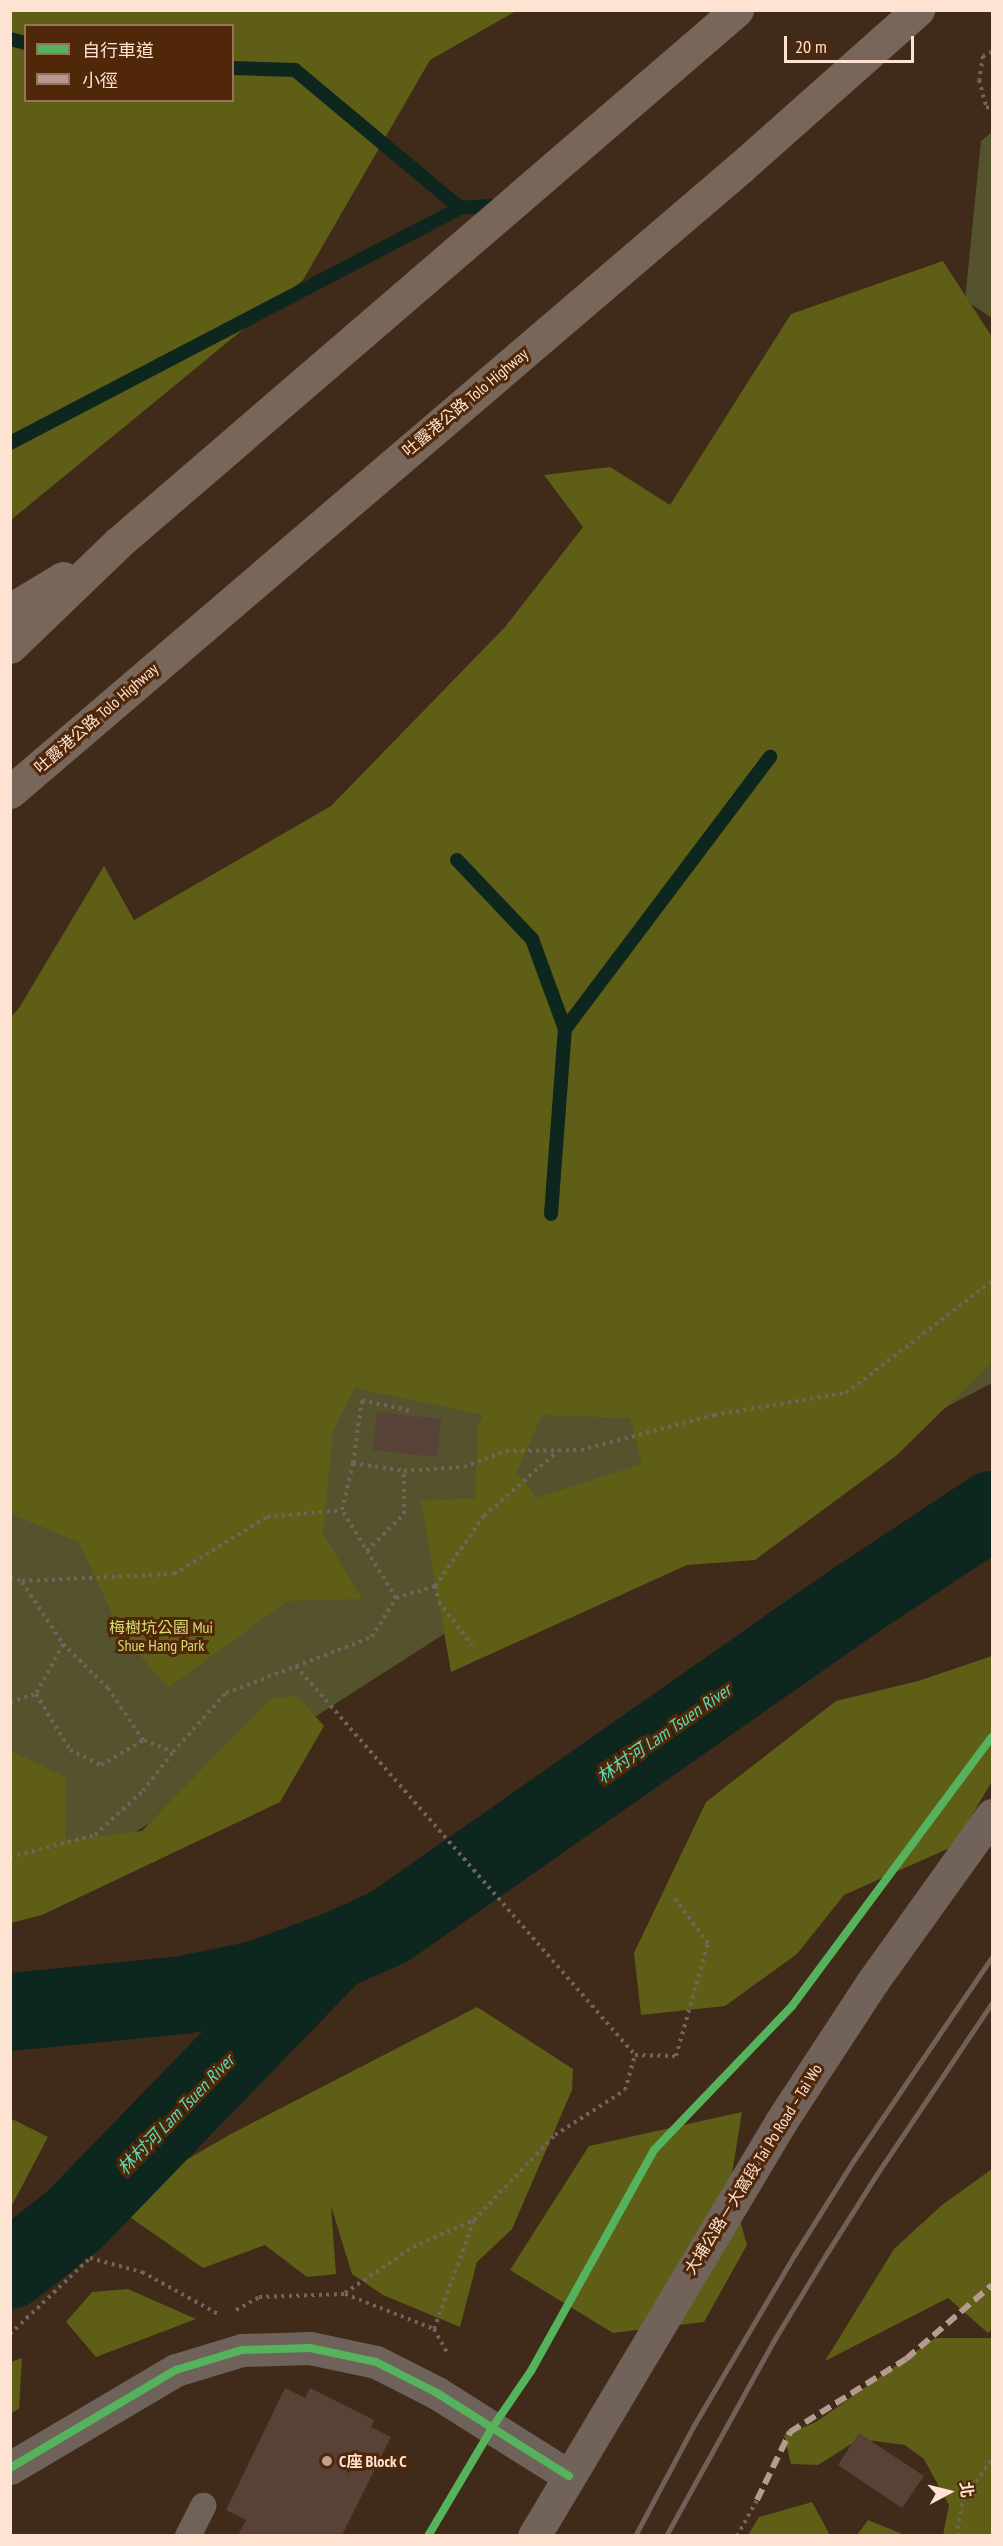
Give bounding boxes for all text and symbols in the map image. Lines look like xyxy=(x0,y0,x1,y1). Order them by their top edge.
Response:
legend xyxy=(24,24,234,102)
scale bar xyxy=(787,24,918,62)
text: 20 m xyxy=(795,35,827,58)
text: 自行車道 xyxy=(82,39,154,62)
text: 小徑 xyxy=(82,69,118,92)
street label: 吐露港公路 Tolo Highway xyxy=(398,344,532,460)
street label: 吐露港公路 Tolo Highway xyxy=(30,659,162,777)
park label: 梅樹坑公園 Mui Shue Hang Park xyxy=(109,1617,213,1655)
water label: 林村河 Lam Tsuen River xyxy=(593,1679,735,1789)
water label: 林村河 Lam Tsuen River xyxy=(113,2050,239,2180)
street label: 大埔公路－大窩段 Tai Po Road – Tai Wo xyxy=(680,2060,826,2278)
place label: C座 Block C xyxy=(339,2451,407,2471)
marker: C座 Block C xyxy=(320,2454,334,2468)
north arrow xyxy=(919,2462,979,2522)
text: 北 xyxy=(956,2481,978,2499)

